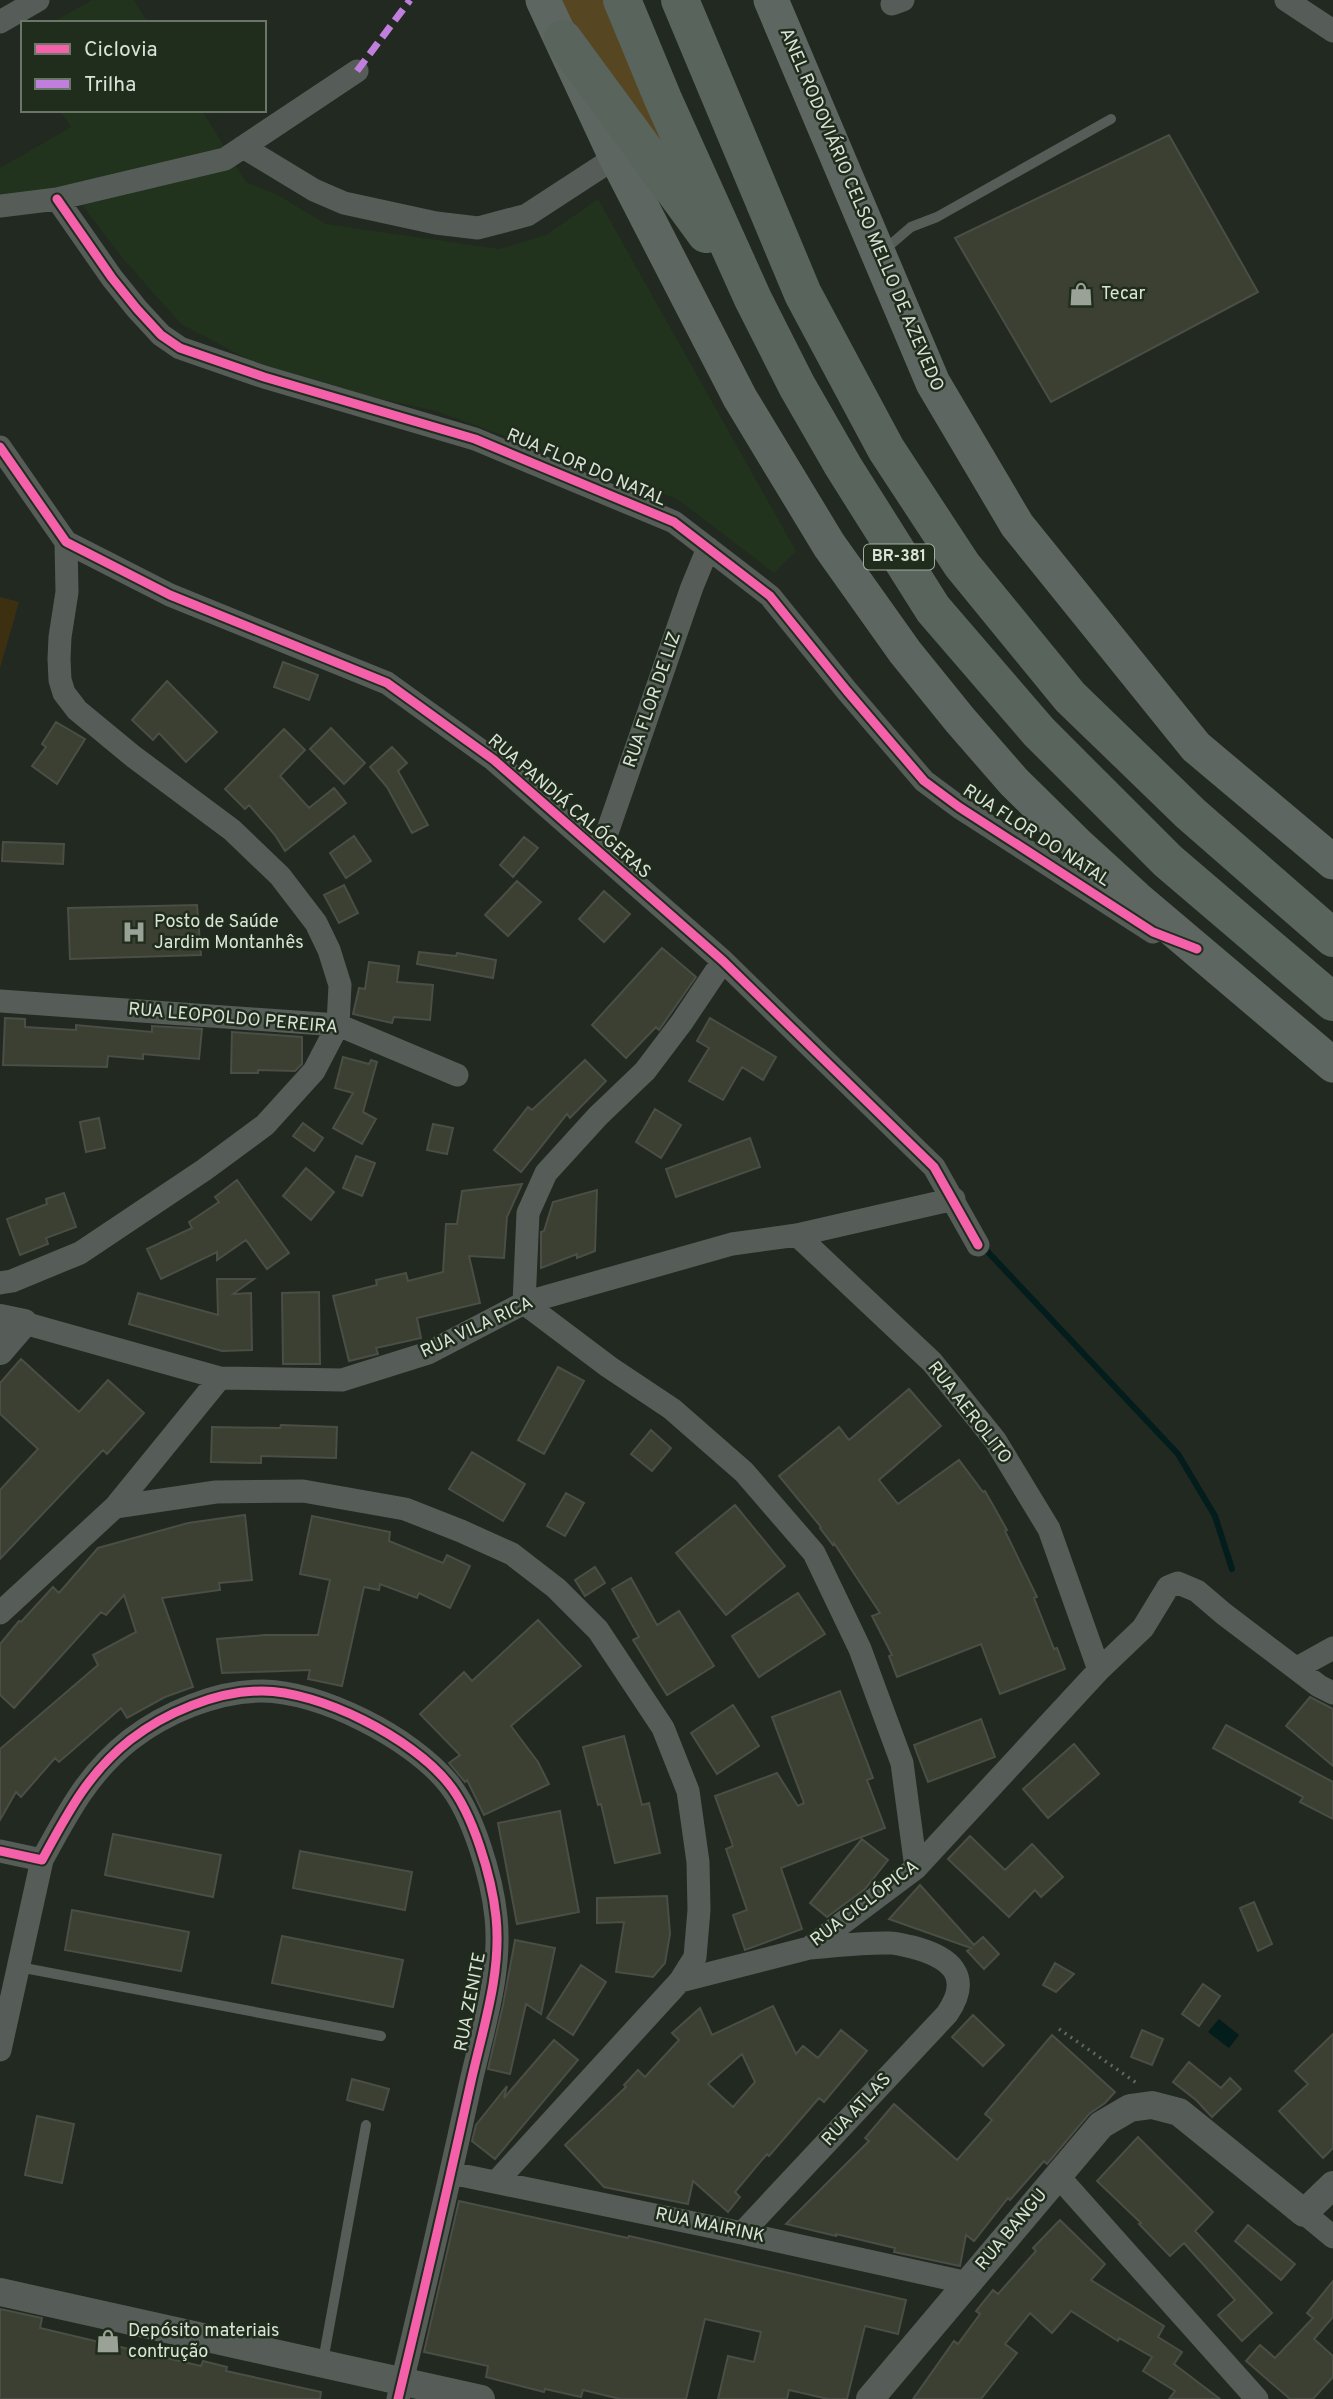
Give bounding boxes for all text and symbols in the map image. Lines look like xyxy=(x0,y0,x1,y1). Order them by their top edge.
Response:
legend xyxy=(21,21,266,112)
street label: ANEL RODOVIÁRIO CELSO MELLO DE AZEVEDO xyxy=(774,24,950,395)
text: Ciclovia xyxy=(84,37,158,64)
text: Trilha xyxy=(84,72,136,99)
shop icon: Tecar xyxy=(1067,280,1095,308)
place label: Tecar xyxy=(1101,283,1145,306)
street label: RUA FLOR DO NATAL xyxy=(503,424,669,512)
road number: BR-381 xyxy=(864,544,934,570)
street label: RUA FLOR DE LIZ xyxy=(619,629,687,771)
street label: RUA PANDIÁ CALÓGERAS xyxy=(483,728,657,884)
street label: RUA FLOR DO NATAL xyxy=(958,780,1114,892)
place label: Posto de Saúde Jardim Montanhês xyxy=(154,911,304,955)
hospital icon: Posto de Saúde Jardim Montanhês xyxy=(120,918,148,946)
street label: RUA LEOPOLDO PEREIRA xyxy=(127,998,339,1040)
street label: RUA VILA RICA xyxy=(417,1292,537,1364)
street label: RUA AEROLITO xyxy=(922,1357,1016,1469)
street label: RUA CICLÓPICA xyxy=(805,1854,924,1952)
street label: RUA ZENITE xyxy=(450,1950,492,2054)
street label: RUA ATLAS xyxy=(817,2068,897,2152)
street label: RUA BANGU xyxy=(971,2184,1053,2276)
street label: RUA MAIRINK xyxy=(653,2203,767,2249)
place label: Depósito materiais contrução xyxy=(128,2320,279,2364)
shop icon: Depósito materiais contrução xyxy=(94,2327,122,2355)

